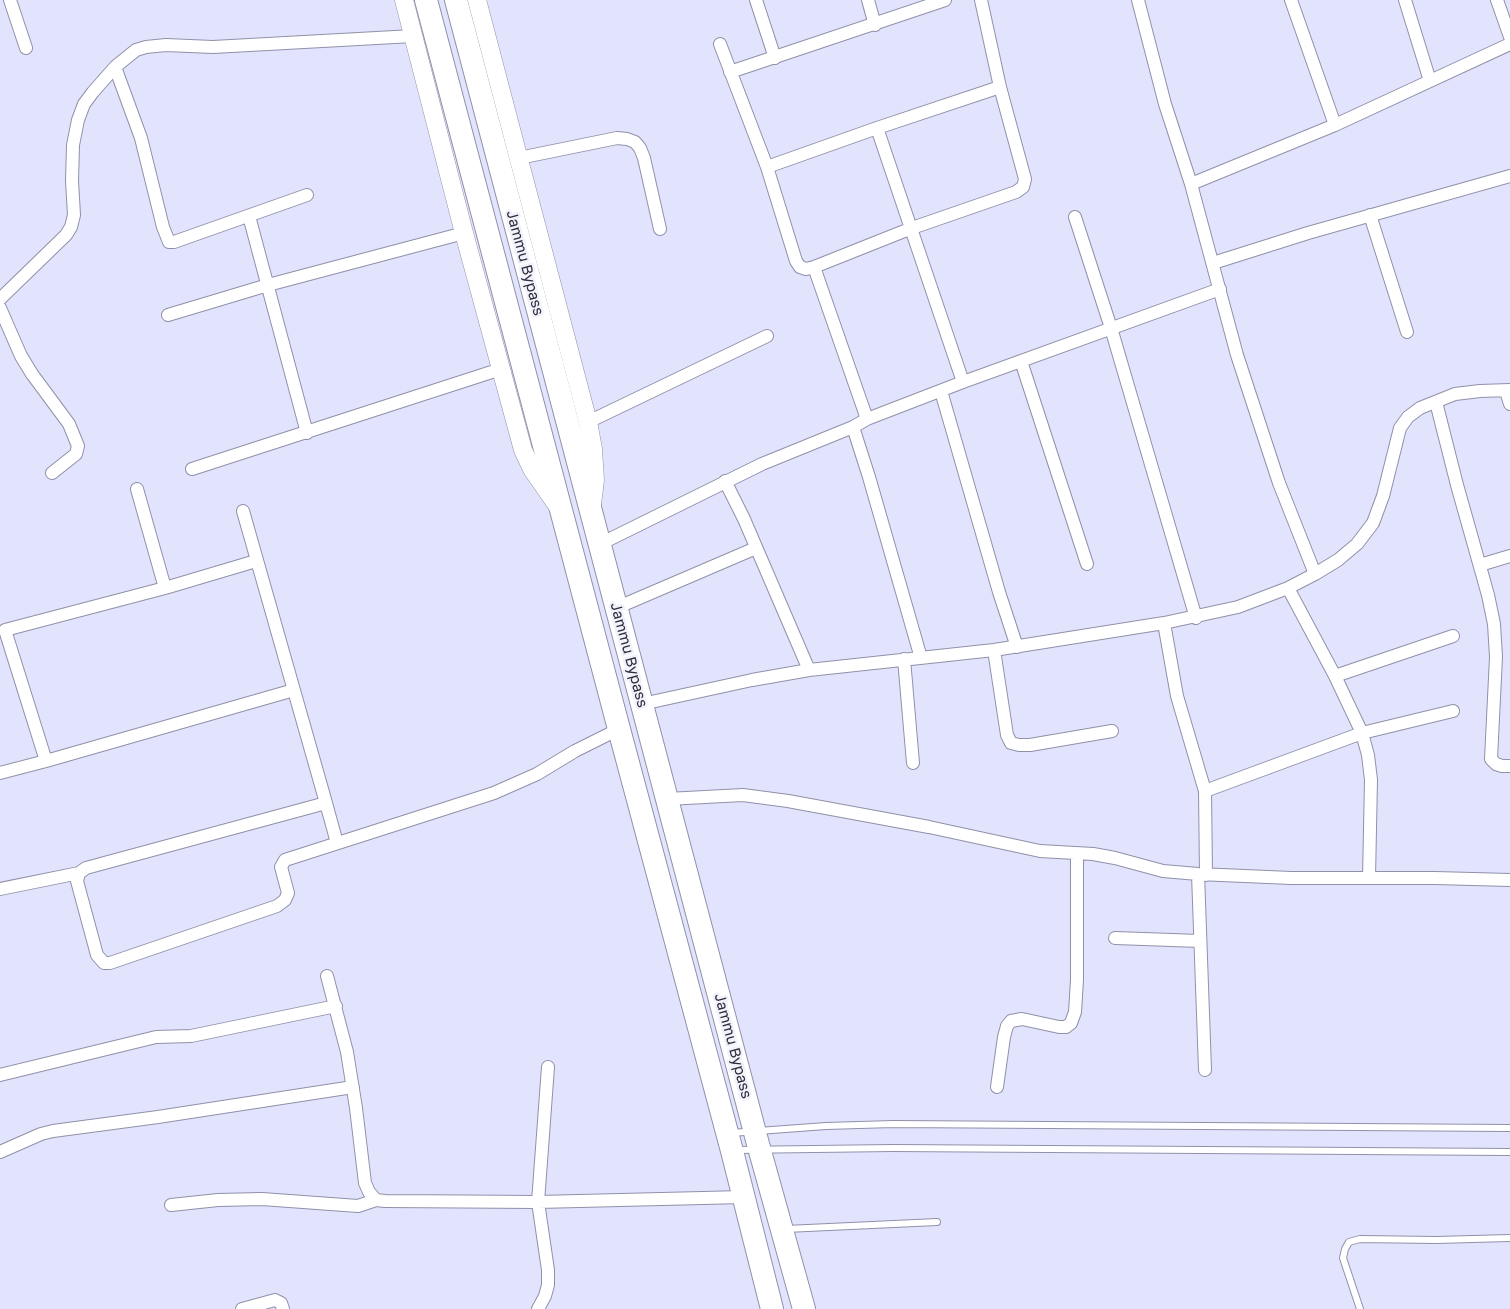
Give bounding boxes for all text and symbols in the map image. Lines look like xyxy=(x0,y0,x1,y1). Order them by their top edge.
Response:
street label: Jammu Bypass xyxy=(502,208,548,318)
street label: Jammu Bypass xyxy=(606,600,652,710)
street label: Jammu Bypass xyxy=(710,991,756,1101)

